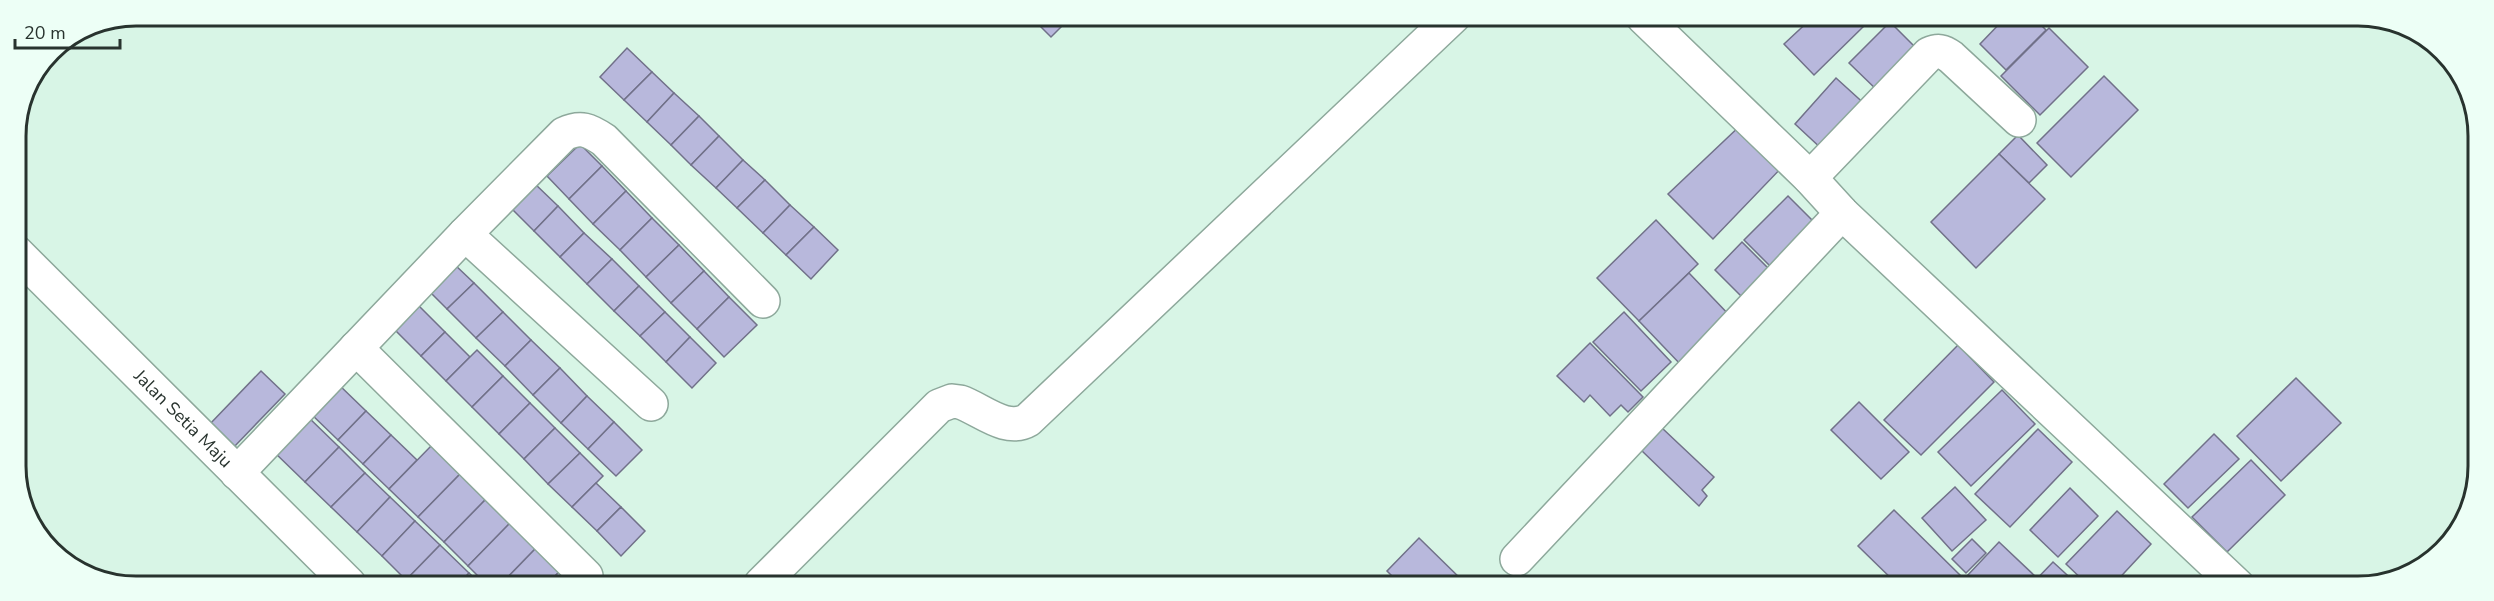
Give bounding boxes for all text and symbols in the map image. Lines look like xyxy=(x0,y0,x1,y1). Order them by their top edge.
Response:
scale bar xyxy=(15,12,120,50)
text: 20 m xyxy=(24,21,66,45)
street label: Jalan Setia Maju xyxy=(128,364,238,473)

